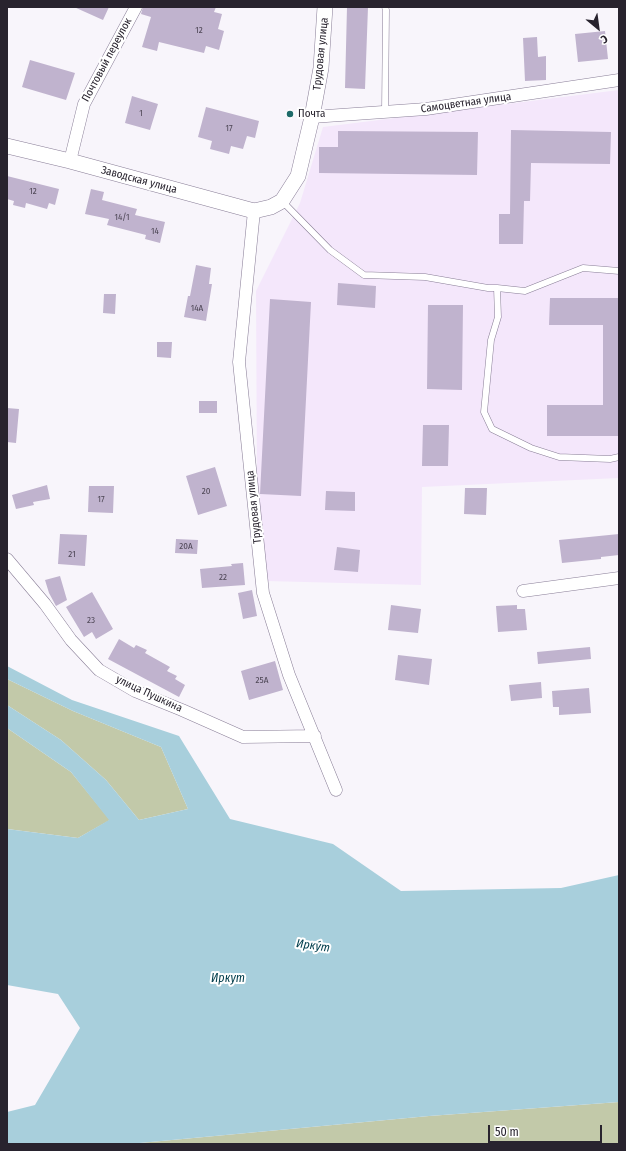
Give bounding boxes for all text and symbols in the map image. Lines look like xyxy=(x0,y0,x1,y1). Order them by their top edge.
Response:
north arrow xyxy=(578,8,618,48)
street label: Почтовый переулок xyxy=(79,16,135,104)
street label: Трудовая улица xyxy=(311,17,331,91)
house number: 12 xyxy=(195,25,203,35)
text: С xyxy=(598,32,610,46)
street label: Самоцветная улица xyxy=(420,90,512,116)
place label: Почта xyxy=(298,107,325,121)
house number: 1 xyxy=(139,108,143,118)
marker: Почта xyxy=(285,109,295,119)
house number: 17 xyxy=(225,123,233,133)
street label: Заводская улица xyxy=(100,164,178,196)
house number: 12 xyxy=(29,186,37,196)
house number: 14/1 xyxy=(115,212,129,222)
house number: 14 xyxy=(151,226,159,236)
house number: 14А xyxy=(191,303,203,313)
street label: Трудовая улица xyxy=(244,470,264,544)
house number: 20 xyxy=(202,486,210,496)
house number: 17 xyxy=(97,494,105,504)
house number: 20А xyxy=(179,541,193,551)
house number: 21 xyxy=(68,549,76,559)
house number: 22 xyxy=(219,572,227,582)
house number: 23 xyxy=(87,615,95,625)
street label: улица Пушкина xyxy=(114,673,184,715)
house number: 25А xyxy=(256,675,268,685)
water label: Ирку́т xyxy=(295,937,331,955)
water label: Иркут xyxy=(211,972,245,986)
scale bar xyxy=(490,1117,604,1143)
text: 50 m xyxy=(495,1125,519,1139)

